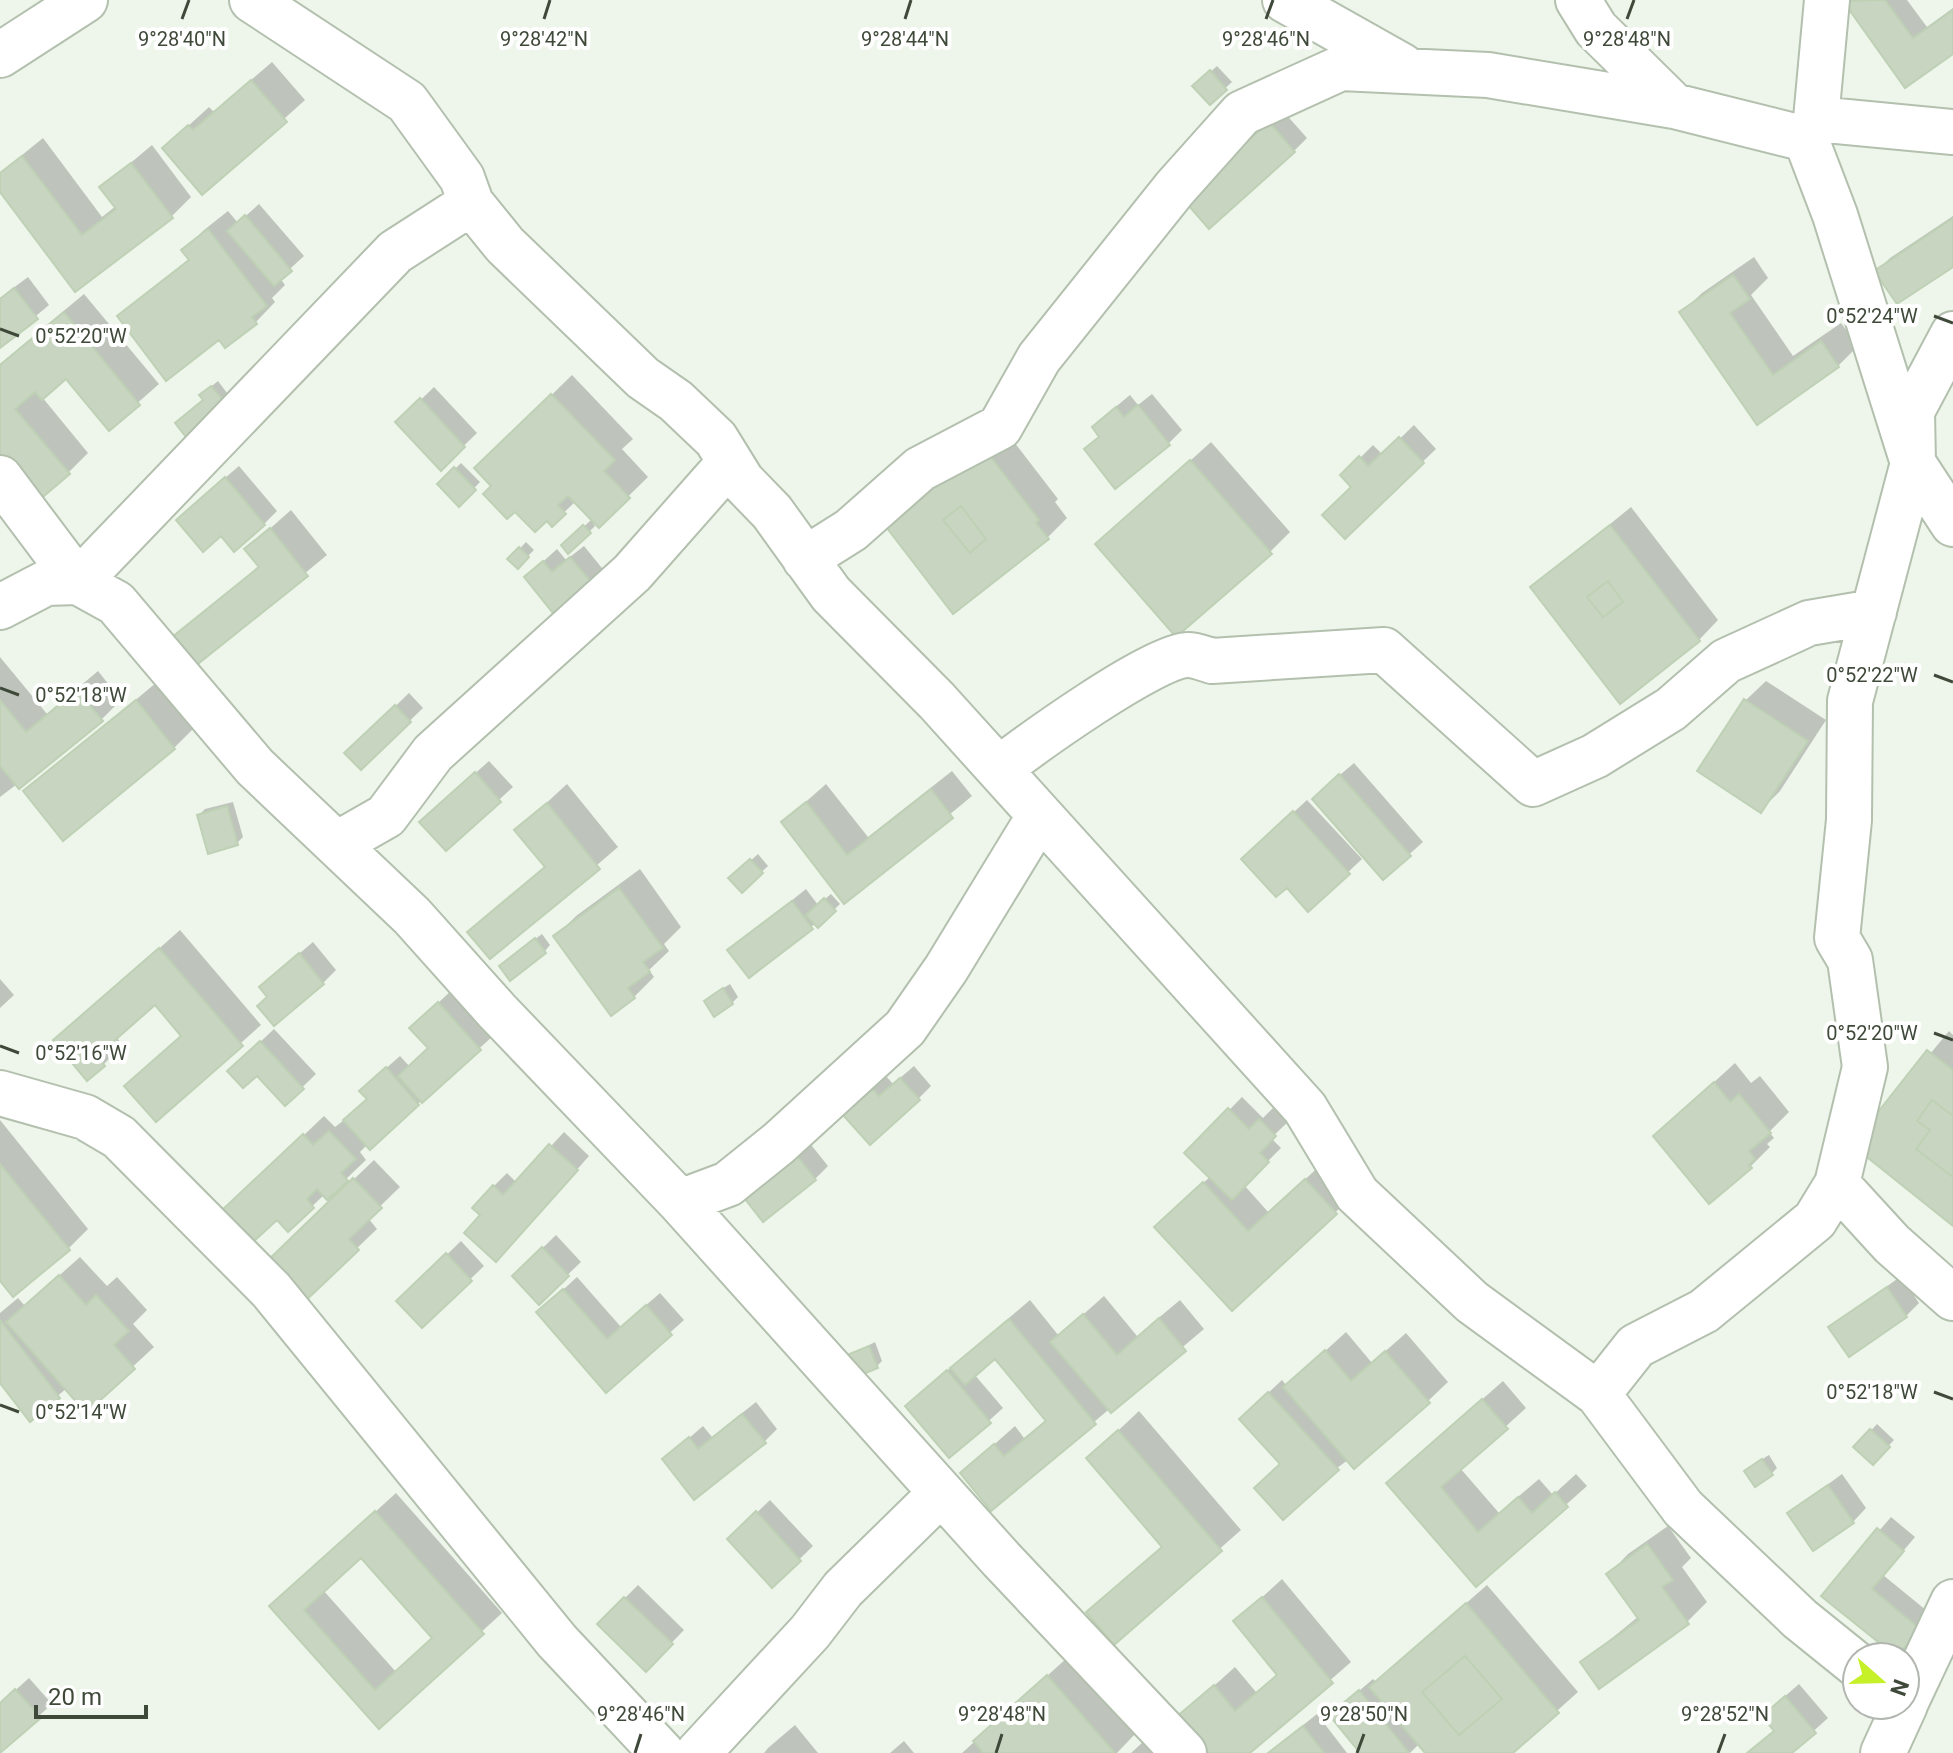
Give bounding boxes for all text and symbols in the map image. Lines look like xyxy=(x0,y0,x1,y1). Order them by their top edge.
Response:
text: 9°28'40"N xyxy=(138,27,226,51)
text: 9°28'42"N xyxy=(500,27,588,51)
text: 9°28'44"N xyxy=(861,27,949,51)
text: 9°28'46"N xyxy=(1222,27,1310,51)
text: 9°28'48"N xyxy=(1583,27,1671,51)
text: 0°52'24"W xyxy=(1826,304,1918,328)
text: 0°52'20"W xyxy=(35,324,127,348)
text: 0°52'22"W xyxy=(1826,663,1918,687)
text: 0°52'18"W xyxy=(35,683,127,707)
text: 0°52'20"W xyxy=(1826,1021,1918,1045)
text: 0°52'16"W xyxy=(35,1041,127,1065)
text: 0°52'18"W xyxy=(1826,1380,1918,1404)
text: 0°52'14"W xyxy=(35,1400,127,1424)
north arrow xyxy=(1841,1641,1921,1721)
scale bar xyxy=(36,1669,146,1719)
text: N xyxy=(1885,1676,1914,1699)
text: 20 m xyxy=(48,1683,102,1711)
text: 9°28'46"N xyxy=(597,1702,685,1726)
text: 9°28'48"N xyxy=(958,1702,1046,1726)
text: 9°28'50"N xyxy=(1320,1702,1408,1726)
text: 9°28'52"N xyxy=(1681,1702,1769,1726)

